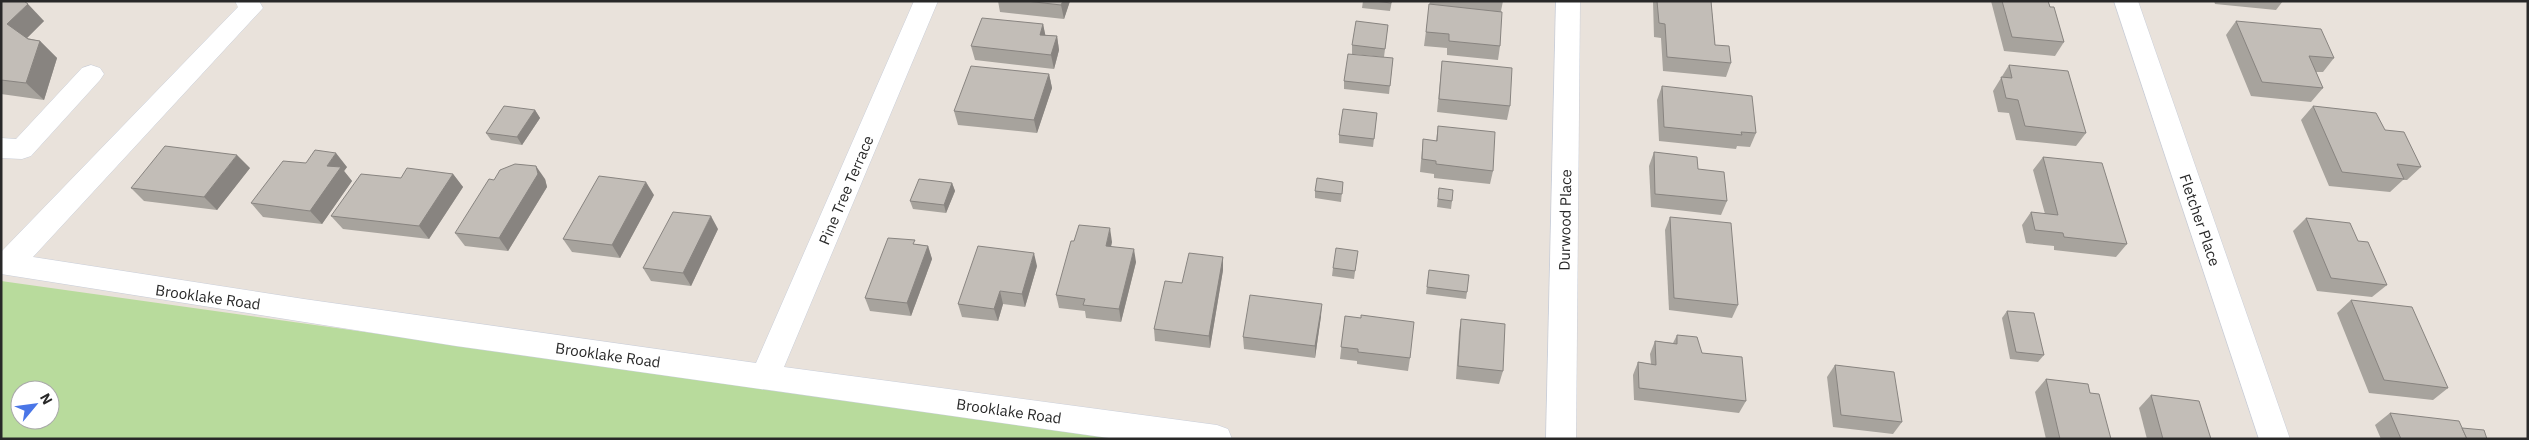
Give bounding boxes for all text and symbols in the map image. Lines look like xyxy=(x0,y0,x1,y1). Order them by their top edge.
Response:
street label: Pine Tree Terrace xyxy=(814,132,878,248)
street label: Durwood Place xyxy=(1555,169,1575,271)
street label: Fletcher Place xyxy=(2175,171,2225,269)
street label: Brooklake Road xyxy=(154,280,262,314)
street label: Brooklake Road xyxy=(554,338,662,372)
north arrow xyxy=(10,380,60,430)
text: N xyxy=(36,390,57,407)
street label: Brooklake Road xyxy=(955,394,1063,428)

